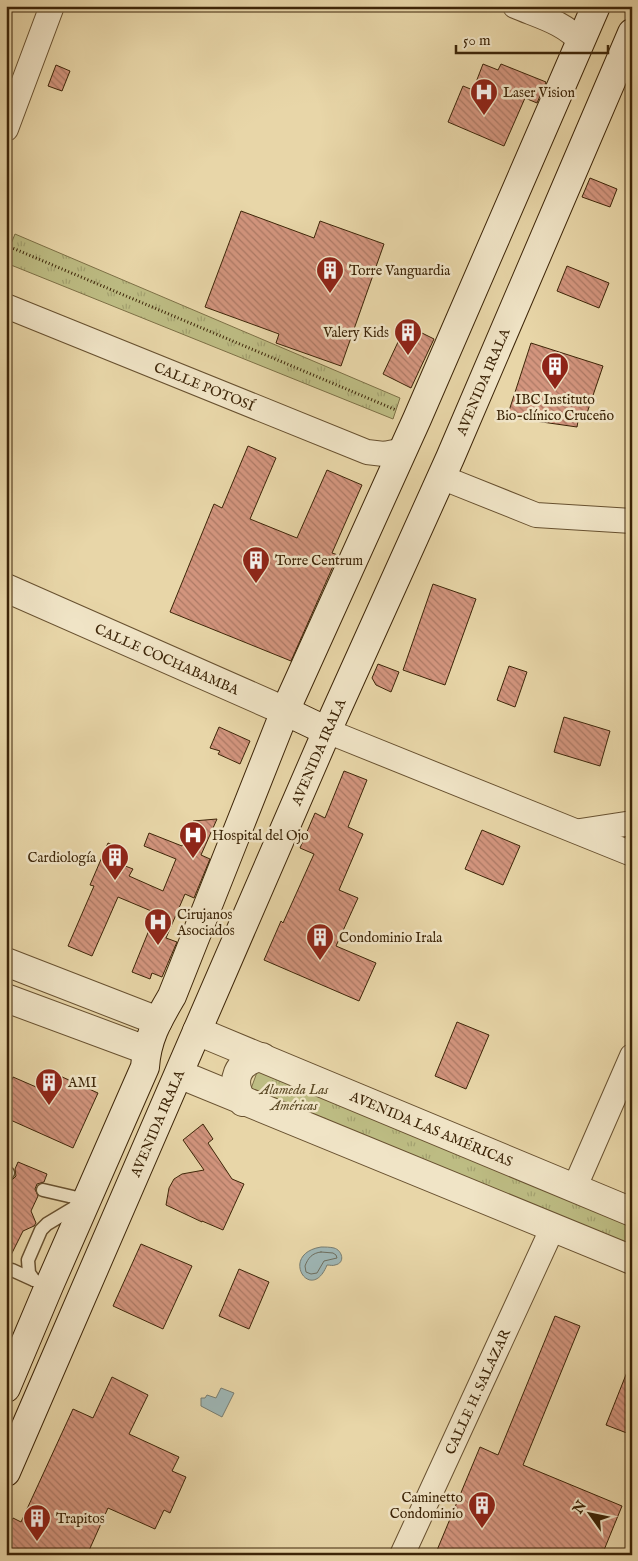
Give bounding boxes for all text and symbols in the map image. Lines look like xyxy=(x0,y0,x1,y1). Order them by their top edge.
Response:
scale bar xyxy=(456,22,608,54)
text: 50 m xyxy=(463,31,491,50)
hospital icon: Laser Vision xyxy=(469,77,499,116)
place label: Laser Vision xyxy=(503,84,576,102)
building icon: Torre Vanguardia xyxy=(315,255,345,294)
place label: Torre Vanguardia xyxy=(349,262,451,280)
building icon: Valery Kids xyxy=(393,317,423,356)
place label: Valery Kids xyxy=(322,324,389,342)
street label: AVENIDA IRALA xyxy=(452,325,515,439)
building icon: IBC Instituto Bio-clínico Cruceño xyxy=(540,351,570,390)
street label: CALLE POTOSÍ xyxy=(151,359,258,416)
place label: IBC Instituto Bio-clínico Cruceño xyxy=(496,391,615,425)
building icon: Torre Centrum xyxy=(241,545,271,584)
place label: Torre Centrum xyxy=(275,552,363,570)
street label: CALLE COCHABAMBA xyxy=(92,620,242,700)
street label: AVENIDA IRALA xyxy=(287,695,351,809)
hospital icon: Hospital del Ojo xyxy=(178,820,208,859)
place label: Hospital del Ojo xyxy=(212,827,309,845)
building icon: Cardiología xyxy=(100,842,130,881)
place label: Cardiología xyxy=(27,849,97,867)
place label: Cirujanos Asociados xyxy=(176,906,235,940)
hospital icon: Cirujanos Asociados xyxy=(143,907,173,946)
building icon: Condominio Irala xyxy=(305,922,335,961)
place label: Condominio Irala xyxy=(339,929,443,947)
building icon: AMI xyxy=(34,1067,64,1106)
street label: AVENIDA IRALA xyxy=(126,1067,189,1181)
place label: AMI xyxy=(67,1074,97,1092)
park label: Alameda Las Américas xyxy=(258,1081,329,1115)
street label: AVENIDA LAS AMÉRICAS xyxy=(346,1087,515,1171)
street label: CALLE H. SALAZAR xyxy=(442,1326,515,1458)
north arrow xyxy=(566,1488,616,1538)
place label: Caminetto Condominio xyxy=(390,1489,463,1523)
building icon: Caminetto Condominio xyxy=(467,1490,497,1529)
text: N xyxy=(569,1497,591,1518)
building icon: Trapitos xyxy=(22,1503,52,1542)
place label: Trapitos xyxy=(56,1510,105,1528)

